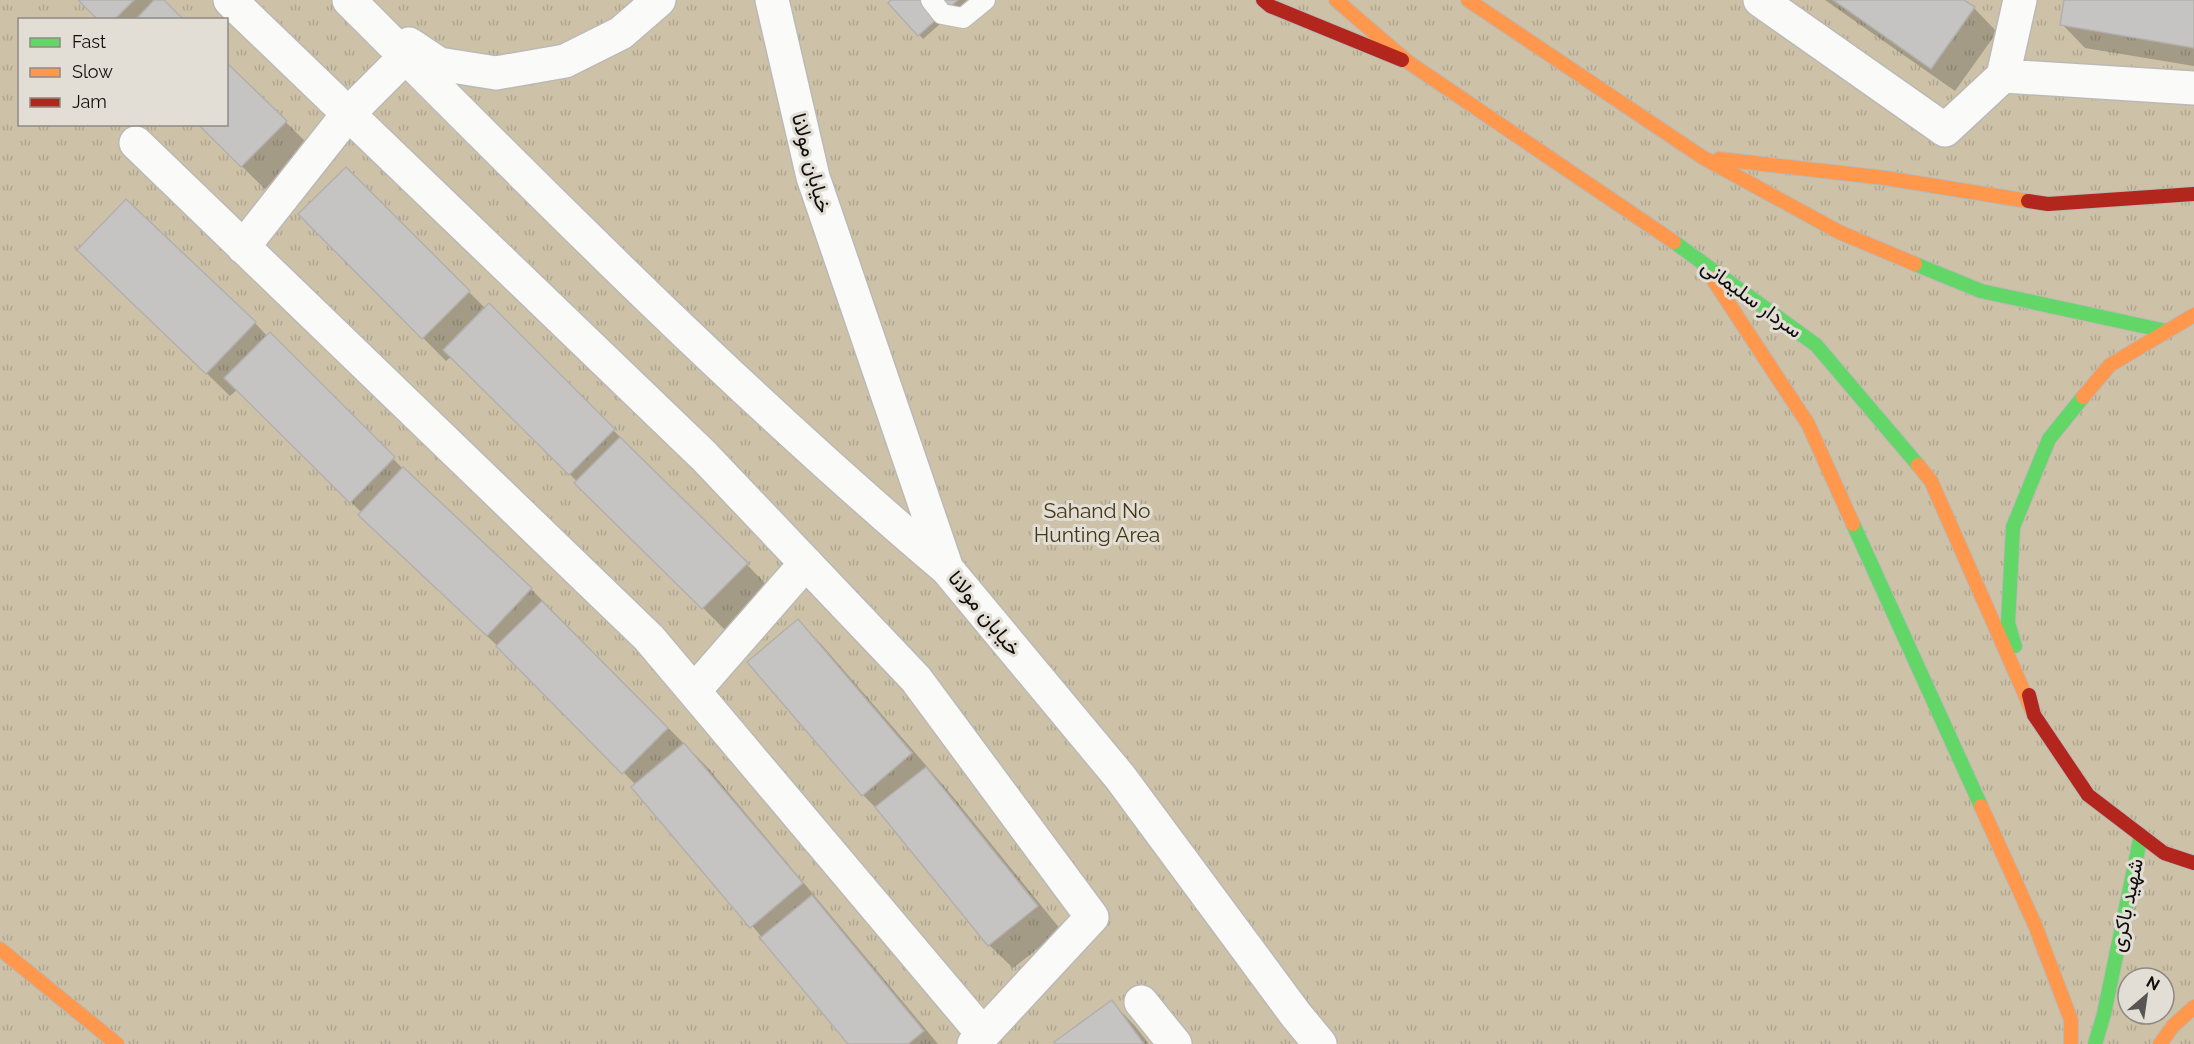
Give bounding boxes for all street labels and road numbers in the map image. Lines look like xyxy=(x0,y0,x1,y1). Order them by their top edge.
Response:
street label: خیابان مولانا xyxy=(786,110,837,216)
street label: سردار سلیمانی xyxy=(1696,253,1807,344)
street label: خیابان مولانا xyxy=(942,565,1027,661)
street label: شهید باکری xyxy=(2104,856,2149,954)

